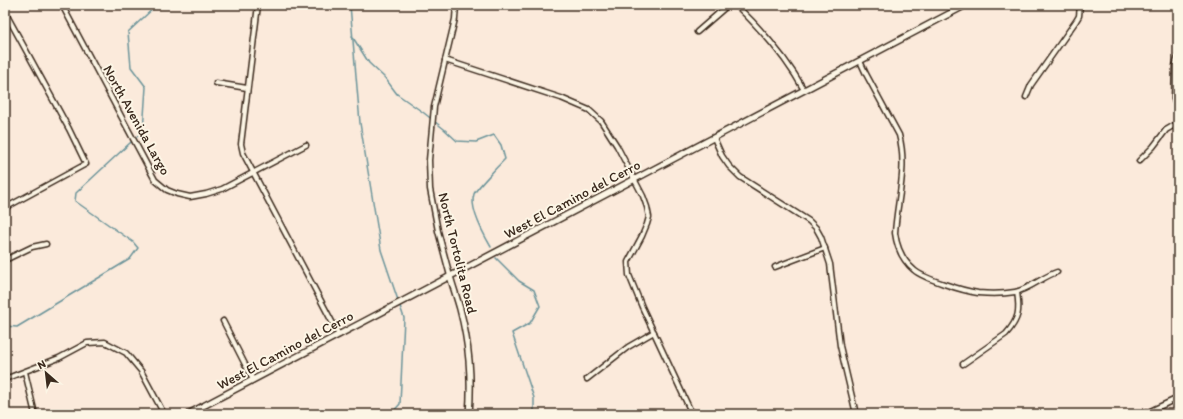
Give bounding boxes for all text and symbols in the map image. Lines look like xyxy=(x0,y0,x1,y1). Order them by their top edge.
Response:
street label: North Avenida Largo xyxy=(99,62,174,178)
street label: West El Camino del Cerro xyxy=(501,156,643,243)
street label: North Tortolita Road xyxy=(434,191,481,316)
street label: West El Camino del Cerro xyxy=(214,307,356,394)
north arrow xyxy=(26,353,66,393)
text: N xyxy=(35,357,48,372)

